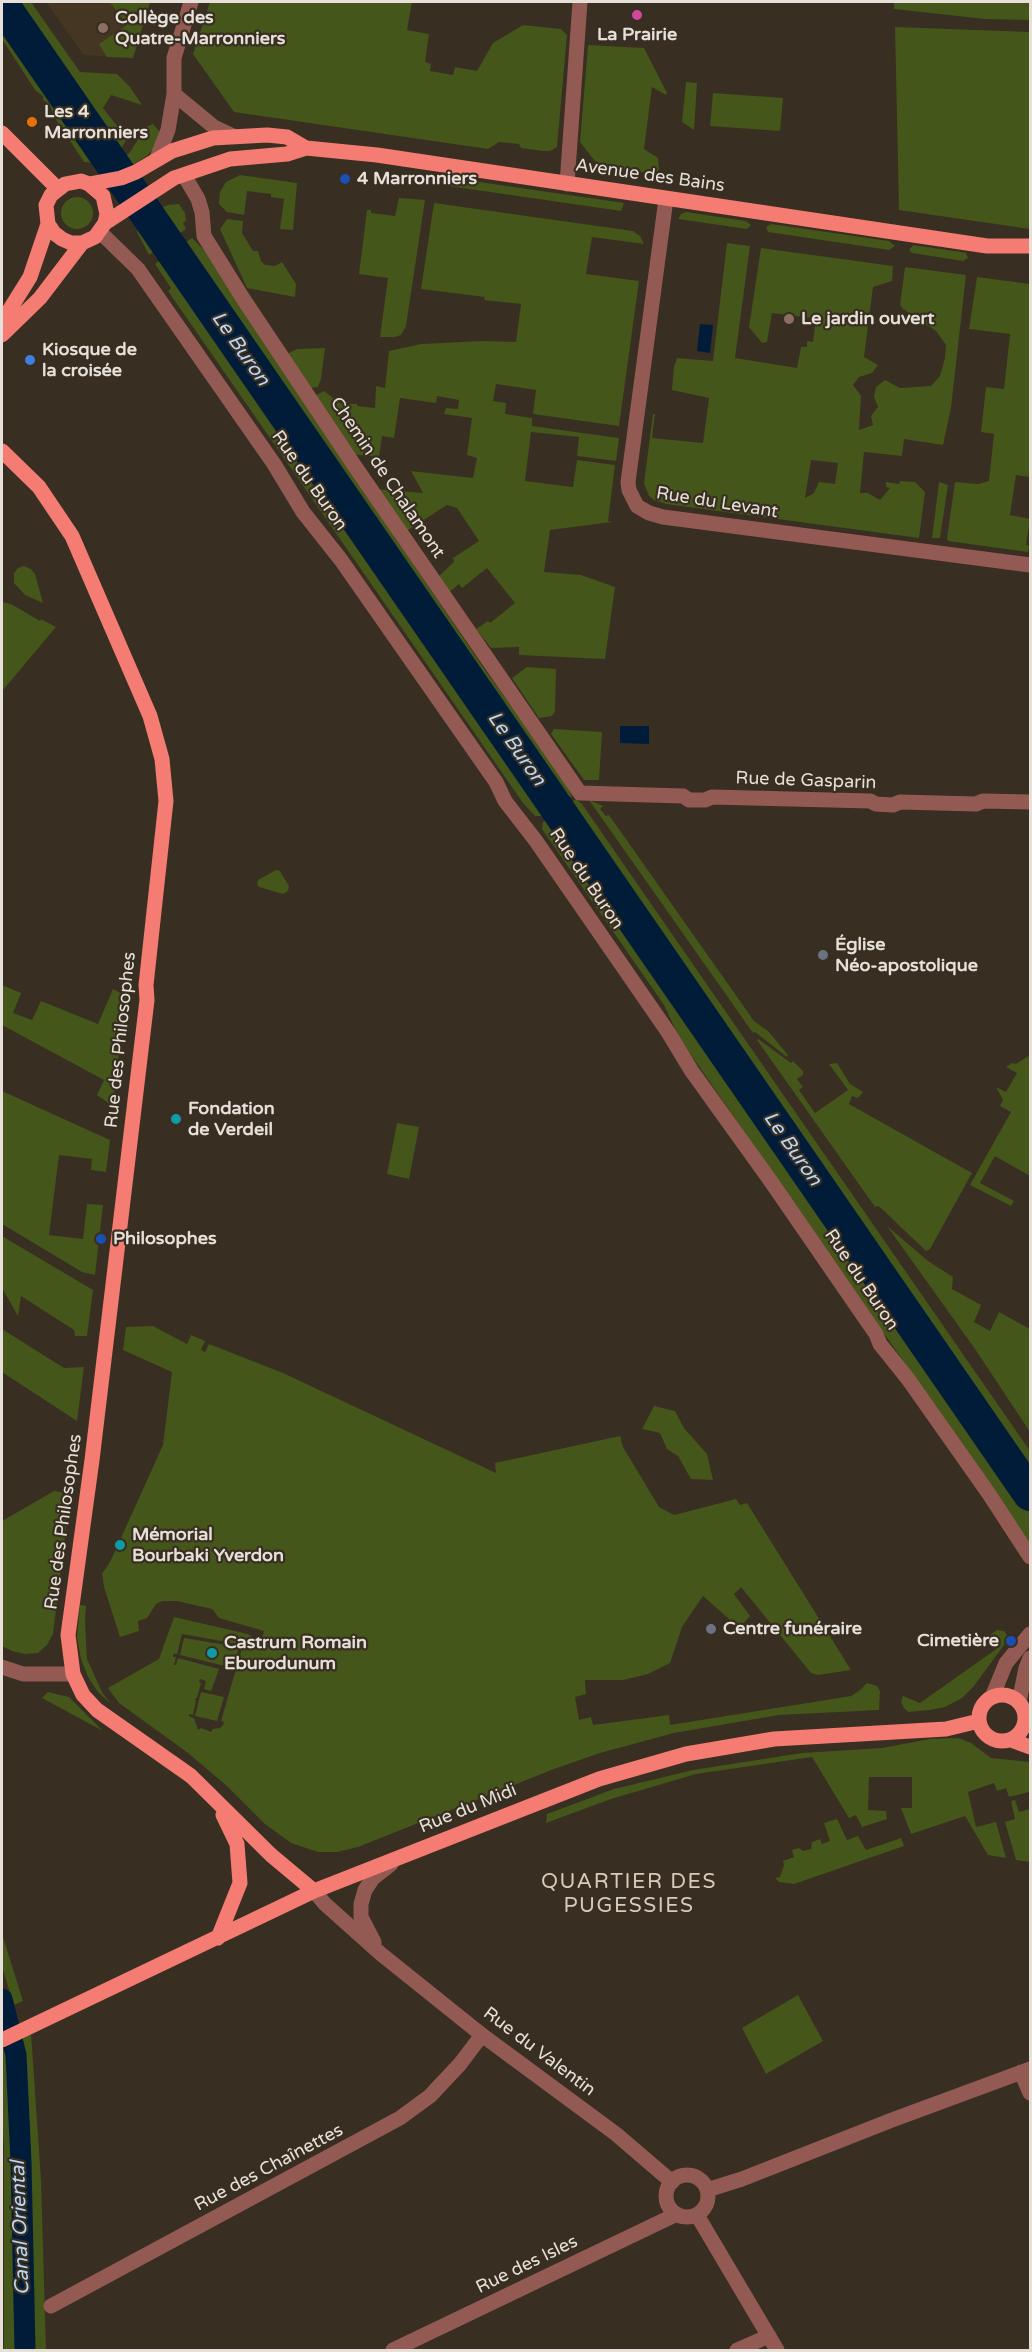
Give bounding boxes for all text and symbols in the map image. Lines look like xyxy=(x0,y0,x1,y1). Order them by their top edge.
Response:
place label: Collège des Quatre-Marronniers xyxy=(115,7,285,50)
marker: La Prairie xyxy=(630,8,644,22)
marker: Collège des Quatre-Marronniers xyxy=(96,21,110,35)
place label: La Prairie xyxy=(597,24,677,46)
place label: Les 4 Marronniers xyxy=(44,101,148,144)
marker: Les 4 Marronniers xyxy=(25,115,39,129)
street label: Avenue des Bains xyxy=(574,155,726,197)
place label: 4 Marronniers xyxy=(357,168,477,190)
marker: 4 Marronniers xyxy=(338,172,352,186)
water label: Le Buron xyxy=(206,307,274,391)
place label: Le jardin ouvert xyxy=(801,308,934,330)
marker: Le jardin ouvert xyxy=(782,312,796,326)
place label: Kiosque de la croisée xyxy=(42,339,137,382)
marker: Kiosque de la croisée xyxy=(23,353,37,367)
street label: Chemin de Chalamont xyxy=(325,393,449,563)
street label: Rue du Buron xyxy=(266,427,352,535)
street label: Rue du Levant xyxy=(654,483,780,523)
water label: Le Buron xyxy=(482,707,550,791)
street label: Rue de Gasparin xyxy=(735,768,877,794)
street label: Rue du Buron xyxy=(544,824,628,934)
place label: Église Néo-apostolique xyxy=(835,934,978,976)
marker: Église Néo-apostolique xyxy=(816,948,830,962)
street label: Rue des Philosophes xyxy=(101,951,141,1129)
place label: Fondation de Verdeil xyxy=(188,1098,275,1140)
water label: Le Buron xyxy=(758,1107,826,1191)
marker: Fondation de Verdeil xyxy=(169,1112,183,1126)
street label: Rue du Buron xyxy=(819,1225,903,1335)
place label: Philosophes xyxy=(113,1228,217,1250)
marker: Philosophes xyxy=(94,1232,108,1246)
street label: Rue des Philosophes xyxy=(41,1433,87,1611)
place label: Mémorial Bourbaki Yverdon xyxy=(132,1524,284,1567)
marker: Mémorial Bourbaki Yverdon xyxy=(113,1538,127,1552)
place label: Centre funéraire xyxy=(723,1618,862,1640)
marker: Centre funéraire xyxy=(704,1622,718,1636)
place label: Cimetière xyxy=(917,1630,999,1652)
place label: Castrum Romain Eburodunum xyxy=(224,1632,367,1674)
marker: Cimetière xyxy=(1004,1634,1018,1648)
marker: Castrum Romain Eburodunum xyxy=(205,1646,219,1660)
street label: Rue du Midi xyxy=(416,1780,520,1838)
district label: QUARTIER DES PUGESSIES xyxy=(541,1869,717,1919)
street label: Rue du Valentin xyxy=(479,2003,599,2101)
street label: Rue des Chaînettes xyxy=(191,2120,347,2216)
water label: Canal Oriental xyxy=(7,2160,35,2296)
street label: Rue des Isles xyxy=(473,2231,581,2299)

